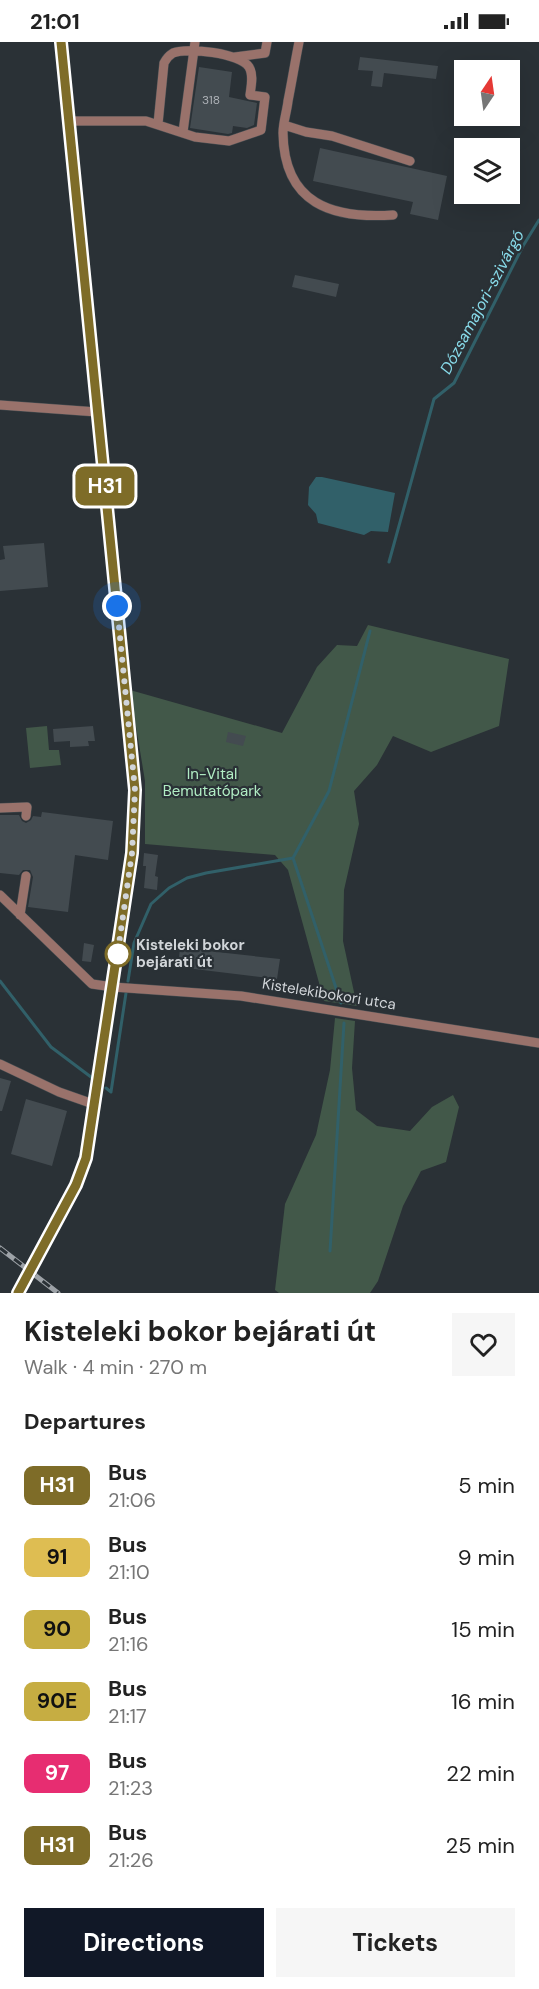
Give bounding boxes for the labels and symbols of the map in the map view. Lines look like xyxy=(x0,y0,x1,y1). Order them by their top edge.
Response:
north arrow xyxy=(454,60,520,126)
house number: 318 xyxy=(202,92,220,108)
water label: Dózsamajori-szivárgó xyxy=(435,226,529,378)
line badge: H31 xyxy=(70,466,140,506)
your location xyxy=(102,591,132,621)
park label: In-Vital Bemutatópark xyxy=(163,764,262,801)
place label: Kisteleki bokor bejárati út xyxy=(136,935,245,972)
marker: Kisteleki bokor bejárati út xyxy=(105,941,131,967)
street label: Kistelekibokori utca xyxy=(261,974,397,1014)

